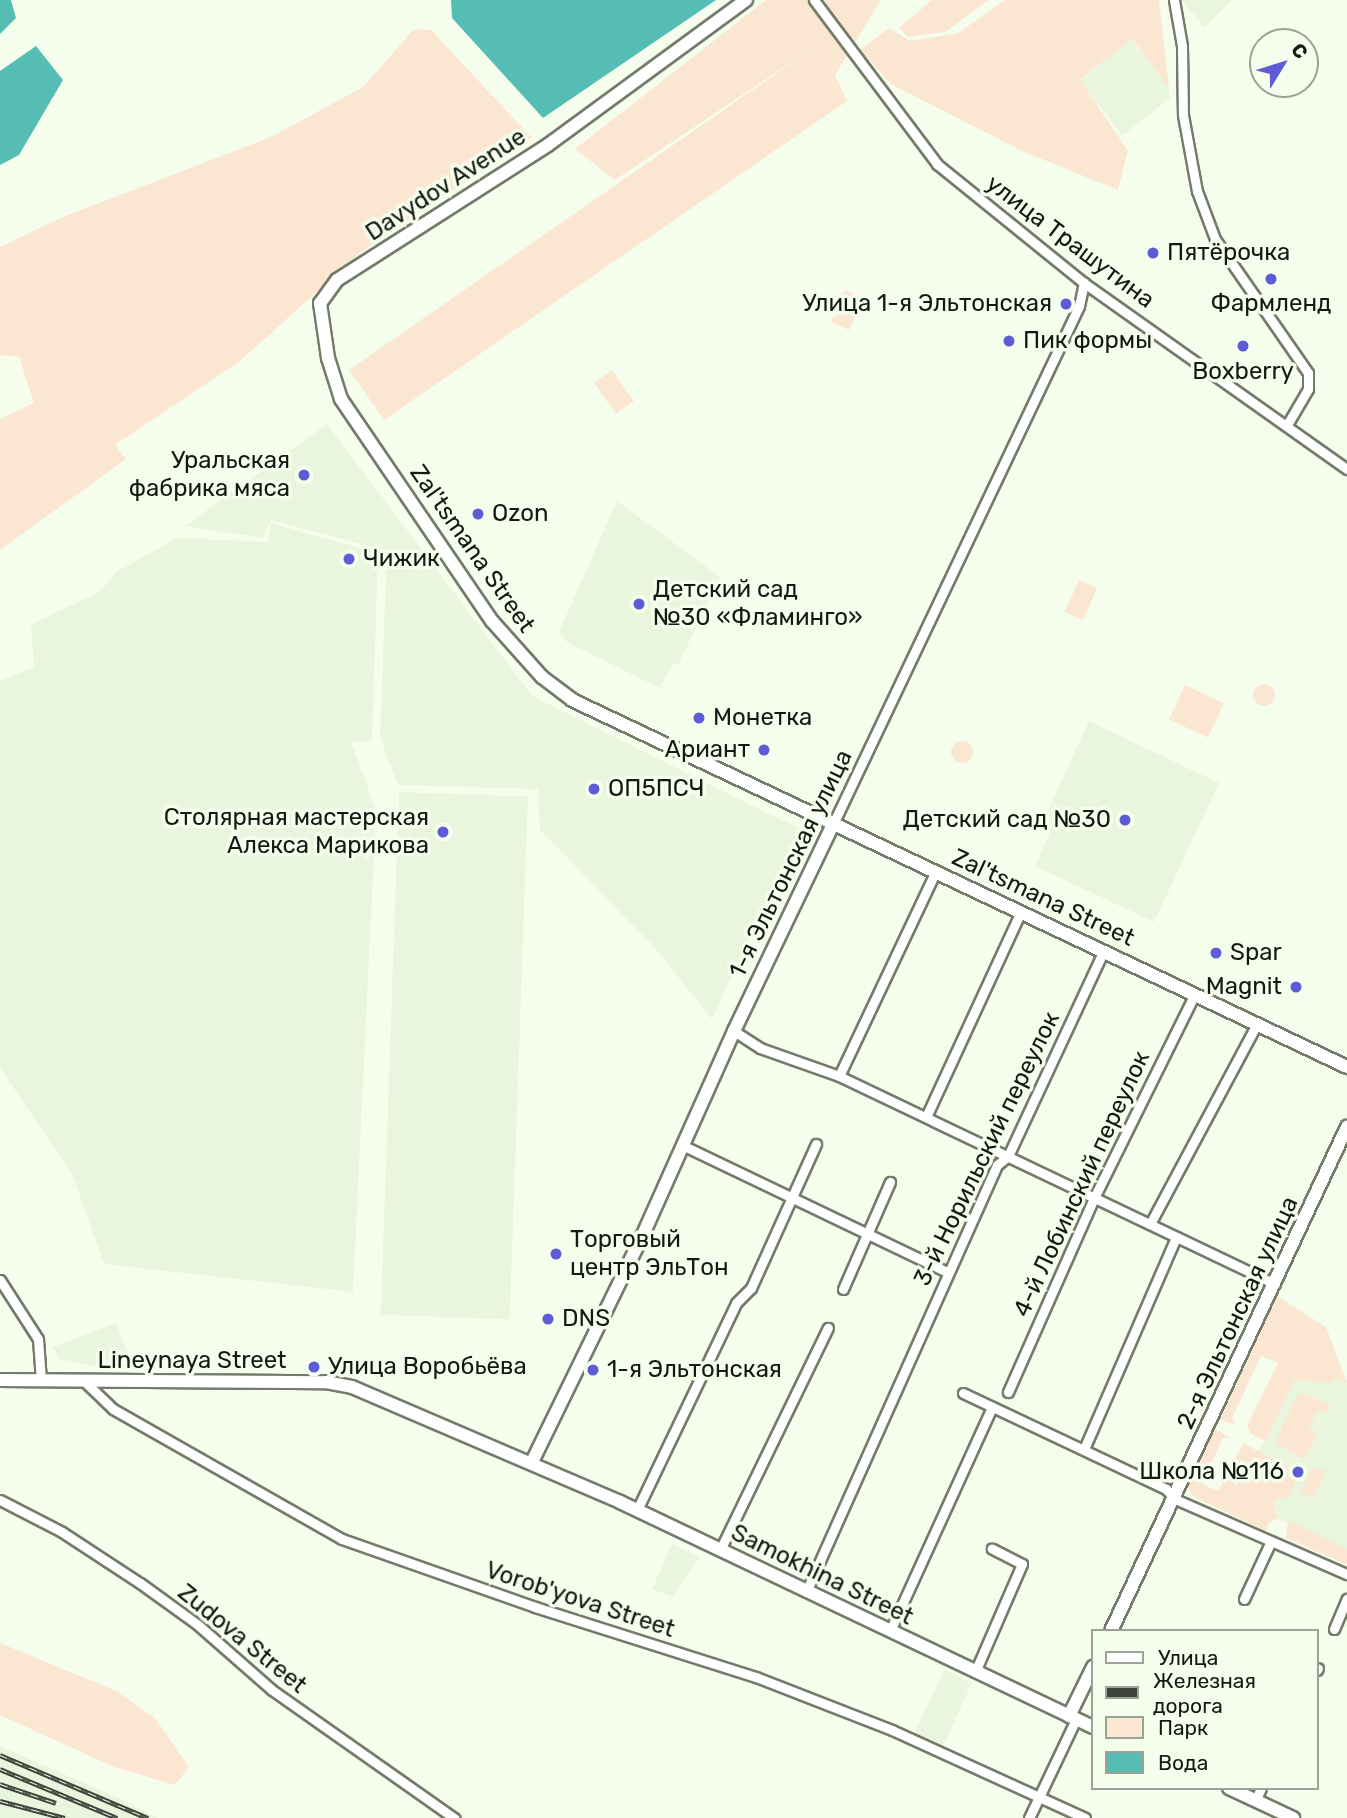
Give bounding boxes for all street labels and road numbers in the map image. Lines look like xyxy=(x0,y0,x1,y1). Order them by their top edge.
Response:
street label: Davydov Avenue xyxy=(360,122,532,248)
street label: улица Трашутина xyxy=(980,169,1160,315)
street label: Zal'tsmana Street xyxy=(403,460,541,638)
street label: 1-я Эльтонская улица xyxy=(723,745,859,983)
street label: Zal'tsmana Street xyxy=(947,843,1139,953)
street label: 3-й Норильский переулок xyxy=(908,1007,1066,1291)
street label: 4-й Лобинский переулок xyxy=(1008,1047,1156,1321)
street label: 2-я Эльтонская улица xyxy=(1171,1192,1305,1434)
street label: Lineynaya Street xyxy=(98,1347,286,1375)
street label: Samokhina Street xyxy=(726,1518,918,1632)
street label: Vorob'yova Street xyxy=(482,1556,678,1644)
street label: Zudova Street xyxy=(172,1578,312,1700)

